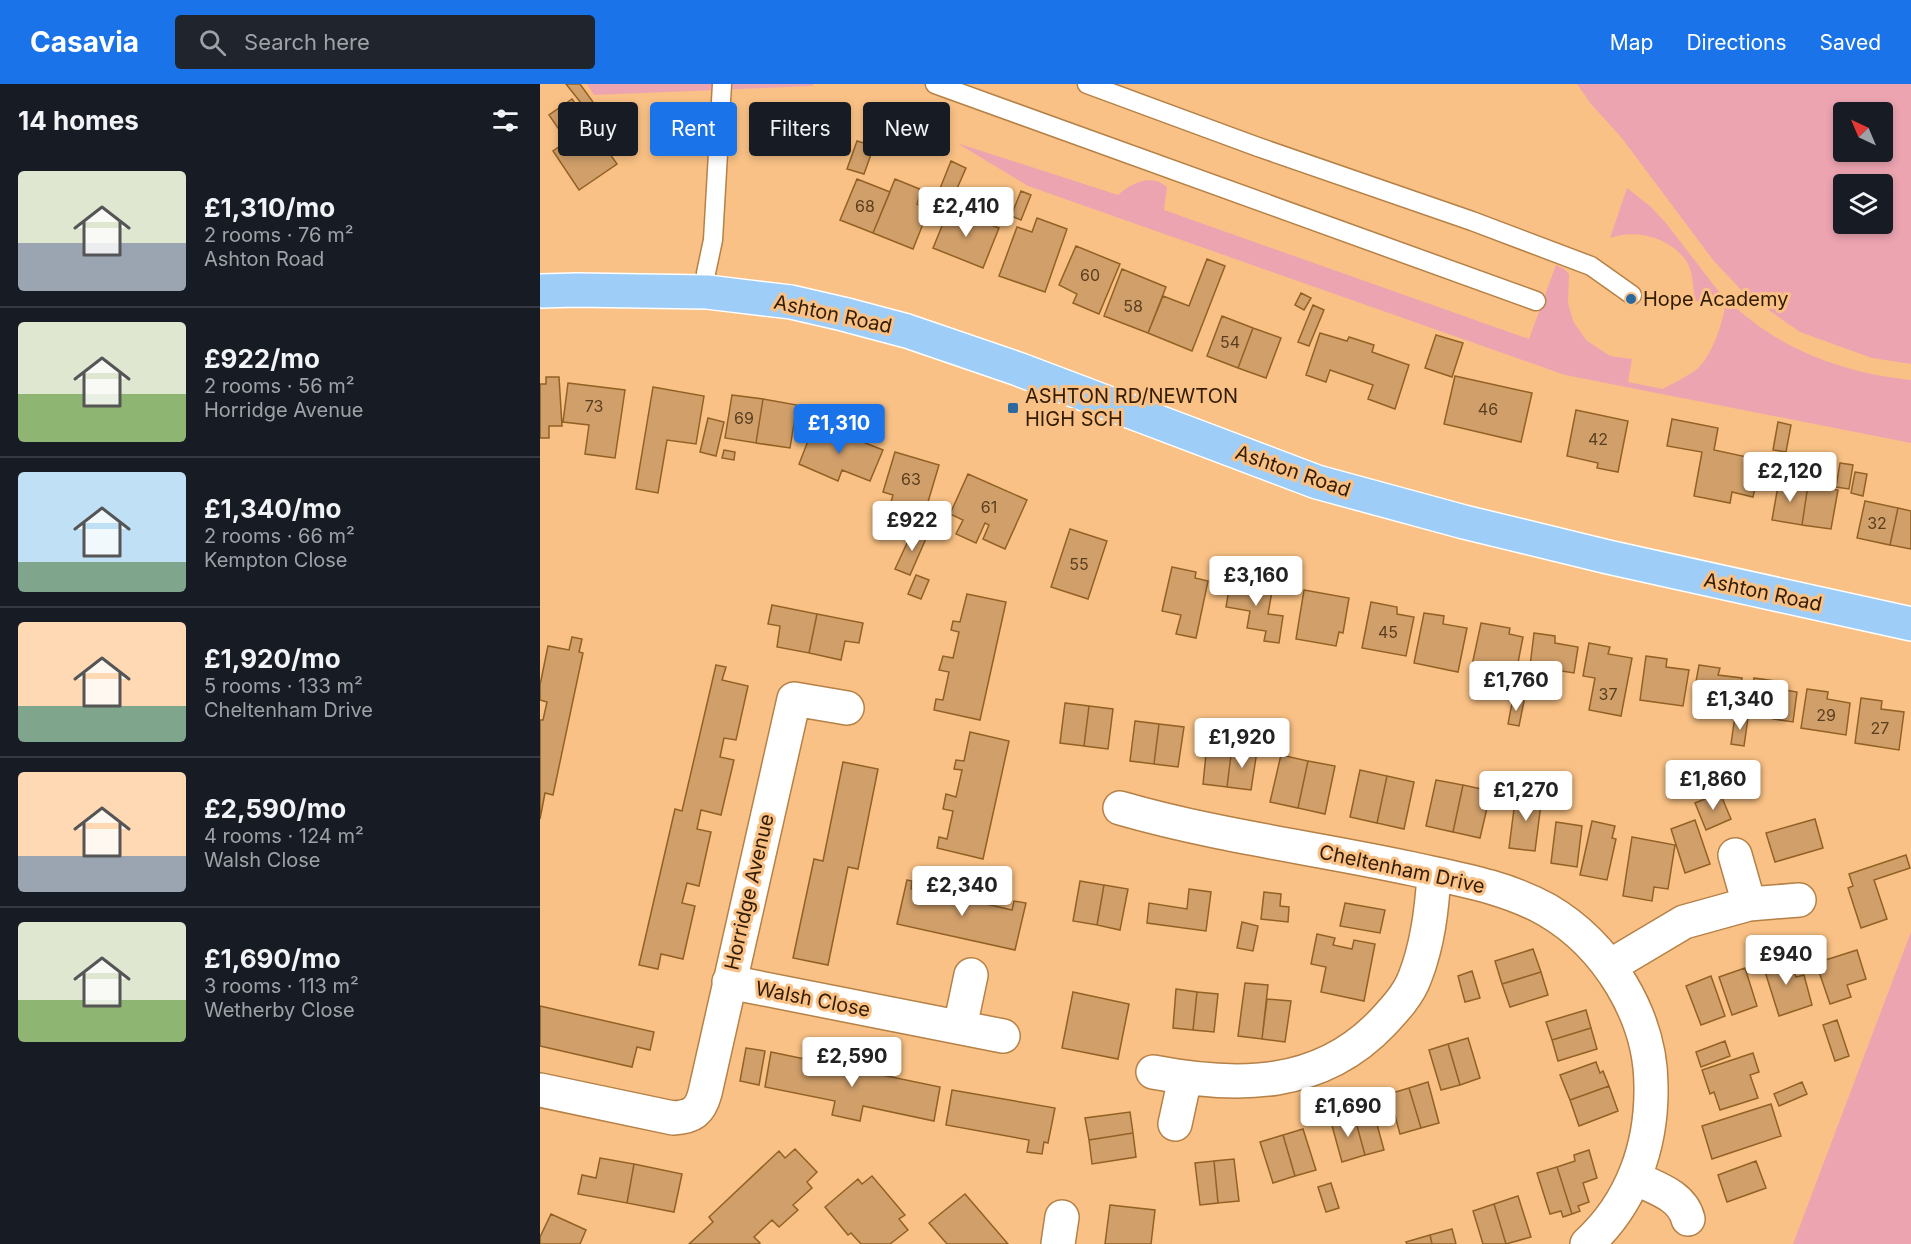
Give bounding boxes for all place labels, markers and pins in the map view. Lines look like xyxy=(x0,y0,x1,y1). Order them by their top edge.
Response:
pin: £2,410 xyxy=(917,187,1015,238)
place label: Hope Academy xyxy=(1643,287,1788,311)
marker: Hope Academy xyxy=(1624,292,1638,306)
place label: ASHTON RD/NEWTON HIGH SCH xyxy=(1025,384,1238,431)
marker: ASHTON RD/NEWTON HIGH SCH xyxy=(1006,401,1020,415)
pin: £1,310 xyxy=(790,404,888,455)
pin: £2,120 xyxy=(1741,452,1839,503)
pin: £922 xyxy=(876,501,948,552)
pin: £3,160 xyxy=(1207,556,1305,607)
pin: £1,760 xyxy=(1467,661,1565,712)
pin: £1,340 xyxy=(1691,680,1789,731)
pin: £1,920 xyxy=(1193,718,1291,769)
pin: £1,860 xyxy=(1664,760,1762,811)
pin: £1,270 xyxy=(1477,771,1575,822)
pin: £2,340 xyxy=(913,866,1011,917)
pin: £940 xyxy=(1750,935,1822,986)
pin: £2,590 xyxy=(803,1037,901,1088)
pin: £1,690 xyxy=(1299,1087,1397,1138)

